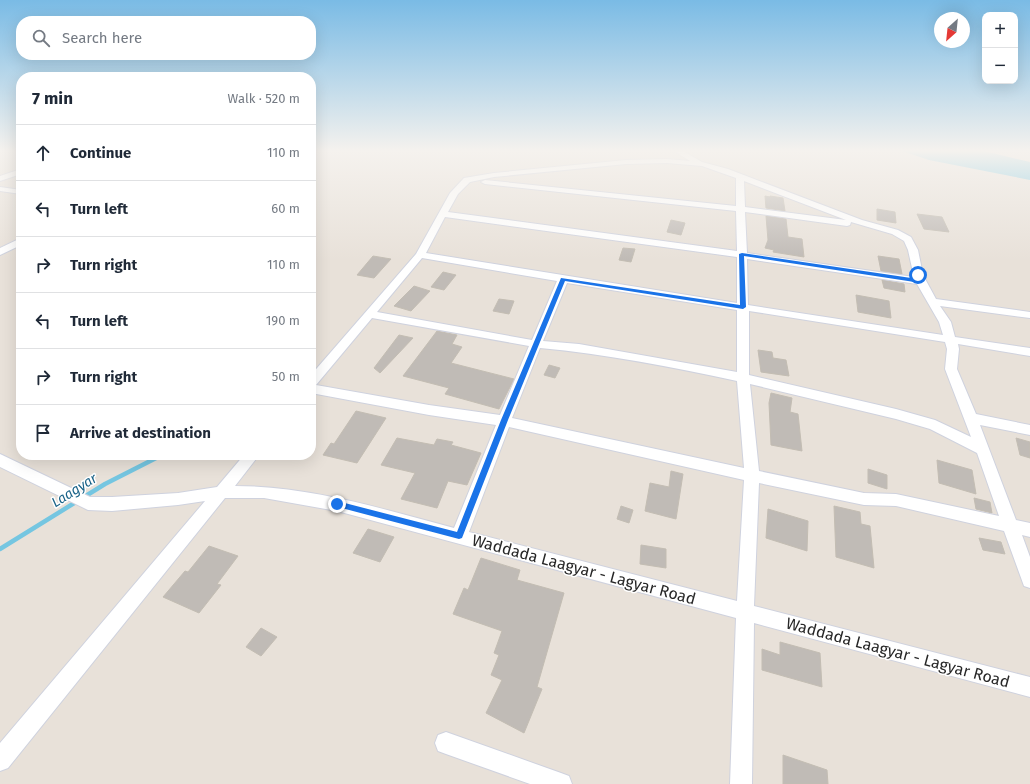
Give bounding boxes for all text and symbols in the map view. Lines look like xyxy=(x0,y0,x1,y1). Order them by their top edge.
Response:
north arrow xyxy=(934,12,970,48)
map controls xyxy=(982,12,1018,84)
button: + xyxy=(982,12,1018,48)
search box xyxy=(16,16,316,60)
icon: search xyxy=(30,27,52,49)
text: Search here xyxy=(62,29,142,47)
button: − xyxy=(982,48,1018,84)
text: 7 min xyxy=(32,88,73,109)
text: Walk · 520 m xyxy=(228,91,300,106)
icon: ahead xyxy=(32,142,54,164)
text: Continue xyxy=(70,144,131,162)
text: 110 m xyxy=(267,145,300,160)
icon: left xyxy=(32,198,54,220)
text: Turn left xyxy=(70,200,128,218)
text: 60 m xyxy=(271,201,300,216)
icon: right xyxy=(32,254,54,276)
text: Turn right xyxy=(70,256,137,274)
text: 110 m xyxy=(267,257,300,272)
route start xyxy=(909,266,927,284)
icon: left xyxy=(32,310,54,332)
text: Turn left xyxy=(70,312,128,330)
text: 190 m xyxy=(266,313,300,328)
icon: right xyxy=(32,366,54,388)
text: Turn right xyxy=(70,368,137,386)
text: 50 m xyxy=(272,369,300,384)
icon: arrive xyxy=(32,422,54,444)
text: Arrive at destination xyxy=(70,424,211,442)
water label: Laagyar xyxy=(48,469,101,511)
route end xyxy=(328,495,346,513)
street label: Waddada Laagyar - Lagyar Road xyxy=(470,530,698,609)
street label: Waddada Laagyar - Lagyar Road xyxy=(784,613,1012,692)

